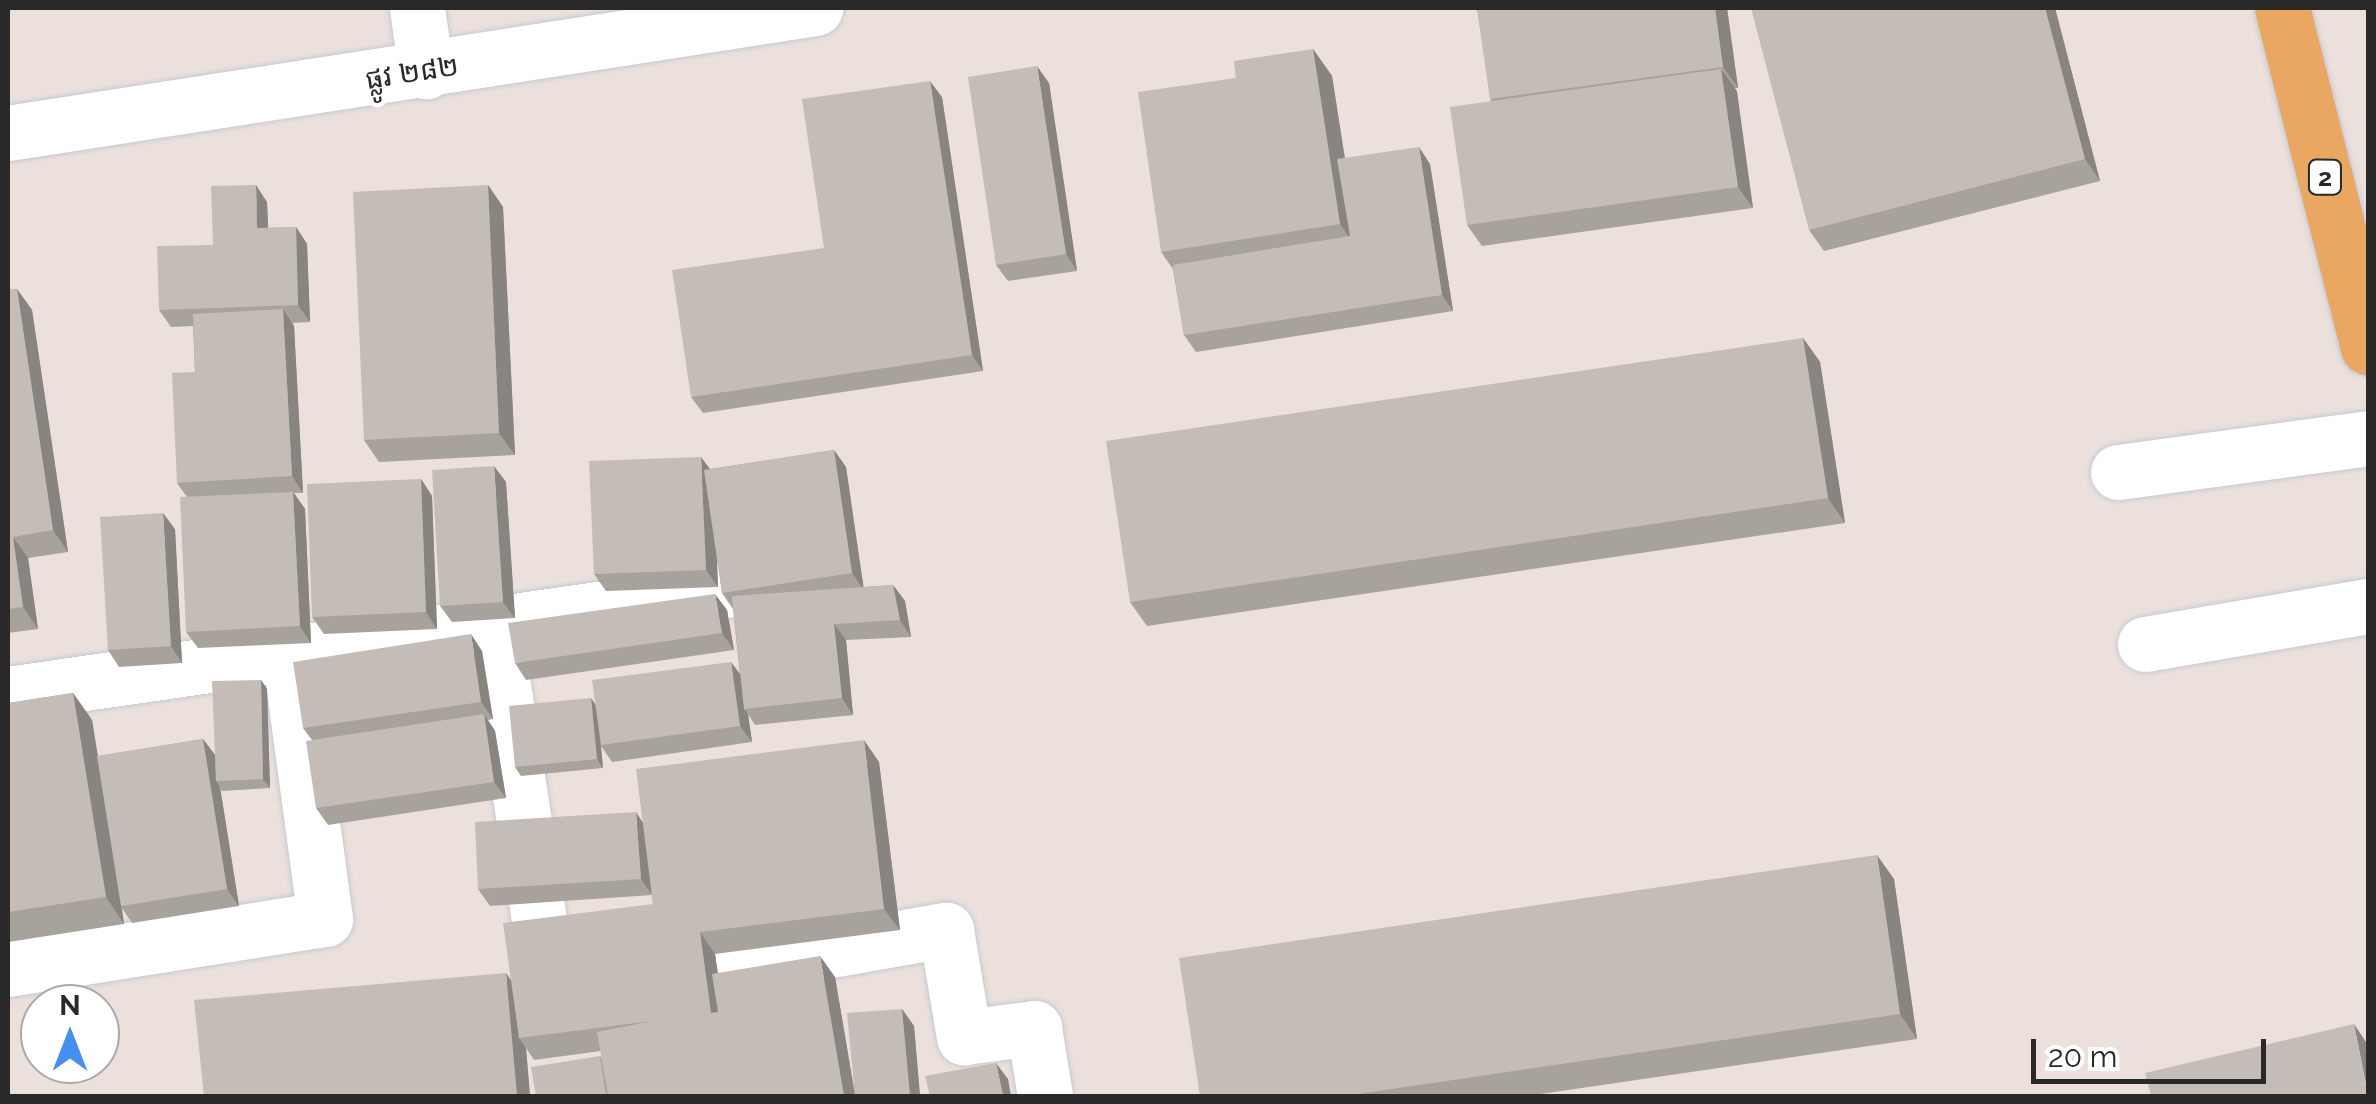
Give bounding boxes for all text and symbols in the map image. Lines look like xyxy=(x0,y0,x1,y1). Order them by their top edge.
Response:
street label: ផ្លូវ ២៨២ xyxy=(363,49,461,97)
road number: 2 xyxy=(2308,157,2342,197)
north arrow xyxy=(20,984,120,1084)
text: N xyxy=(59,989,81,1022)
scale bar xyxy=(2036,1019,2271,1081)
text: 20 m xyxy=(2048,1039,2117,1074)

